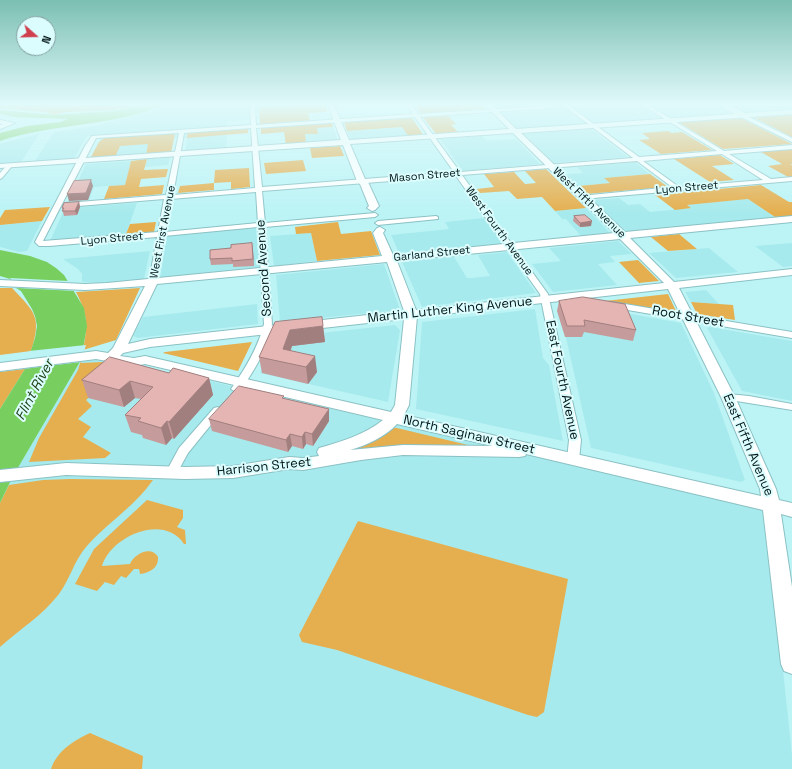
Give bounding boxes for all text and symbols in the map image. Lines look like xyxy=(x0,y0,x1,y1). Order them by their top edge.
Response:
north arrow xyxy=(16,16,56,56)
text: N xyxy=(38,34,54,46)
street label: West Fifth Avenue xyxy=(550,165,628,241)
street label: Mason Street xyxy=(389,166,461,186)
street label: Lyon Street xyxy=(655,179,719,197)
street label: West First Avenue xyxy=(147,184,179,280)
street label: West Fourth Avenue xyxy=(462,184,536,278)
street label: Second Avenue xyxy=(253,219,275,317)
street label: Lyon Street xyxy=(80,230,144,248)
street label: Garland Street xyxy=(393,243,471,265)
street label: Martin Luther King Avenue xyxy=(367,294,533,326)
street label: Root Street xyxy=(651,303,725,331)
street label: East Fourth Avenue xyxy=(542,319,582,441)
water label: Flint River xyxy=(12,357,58,423)
street label: East Fifth Avenue xyxy=(719,391,777,499)
street label: North Saginaw Street xyxy=(402,412,536,458)
street label: Harrison Street xyxy=(216,454,312,480)

